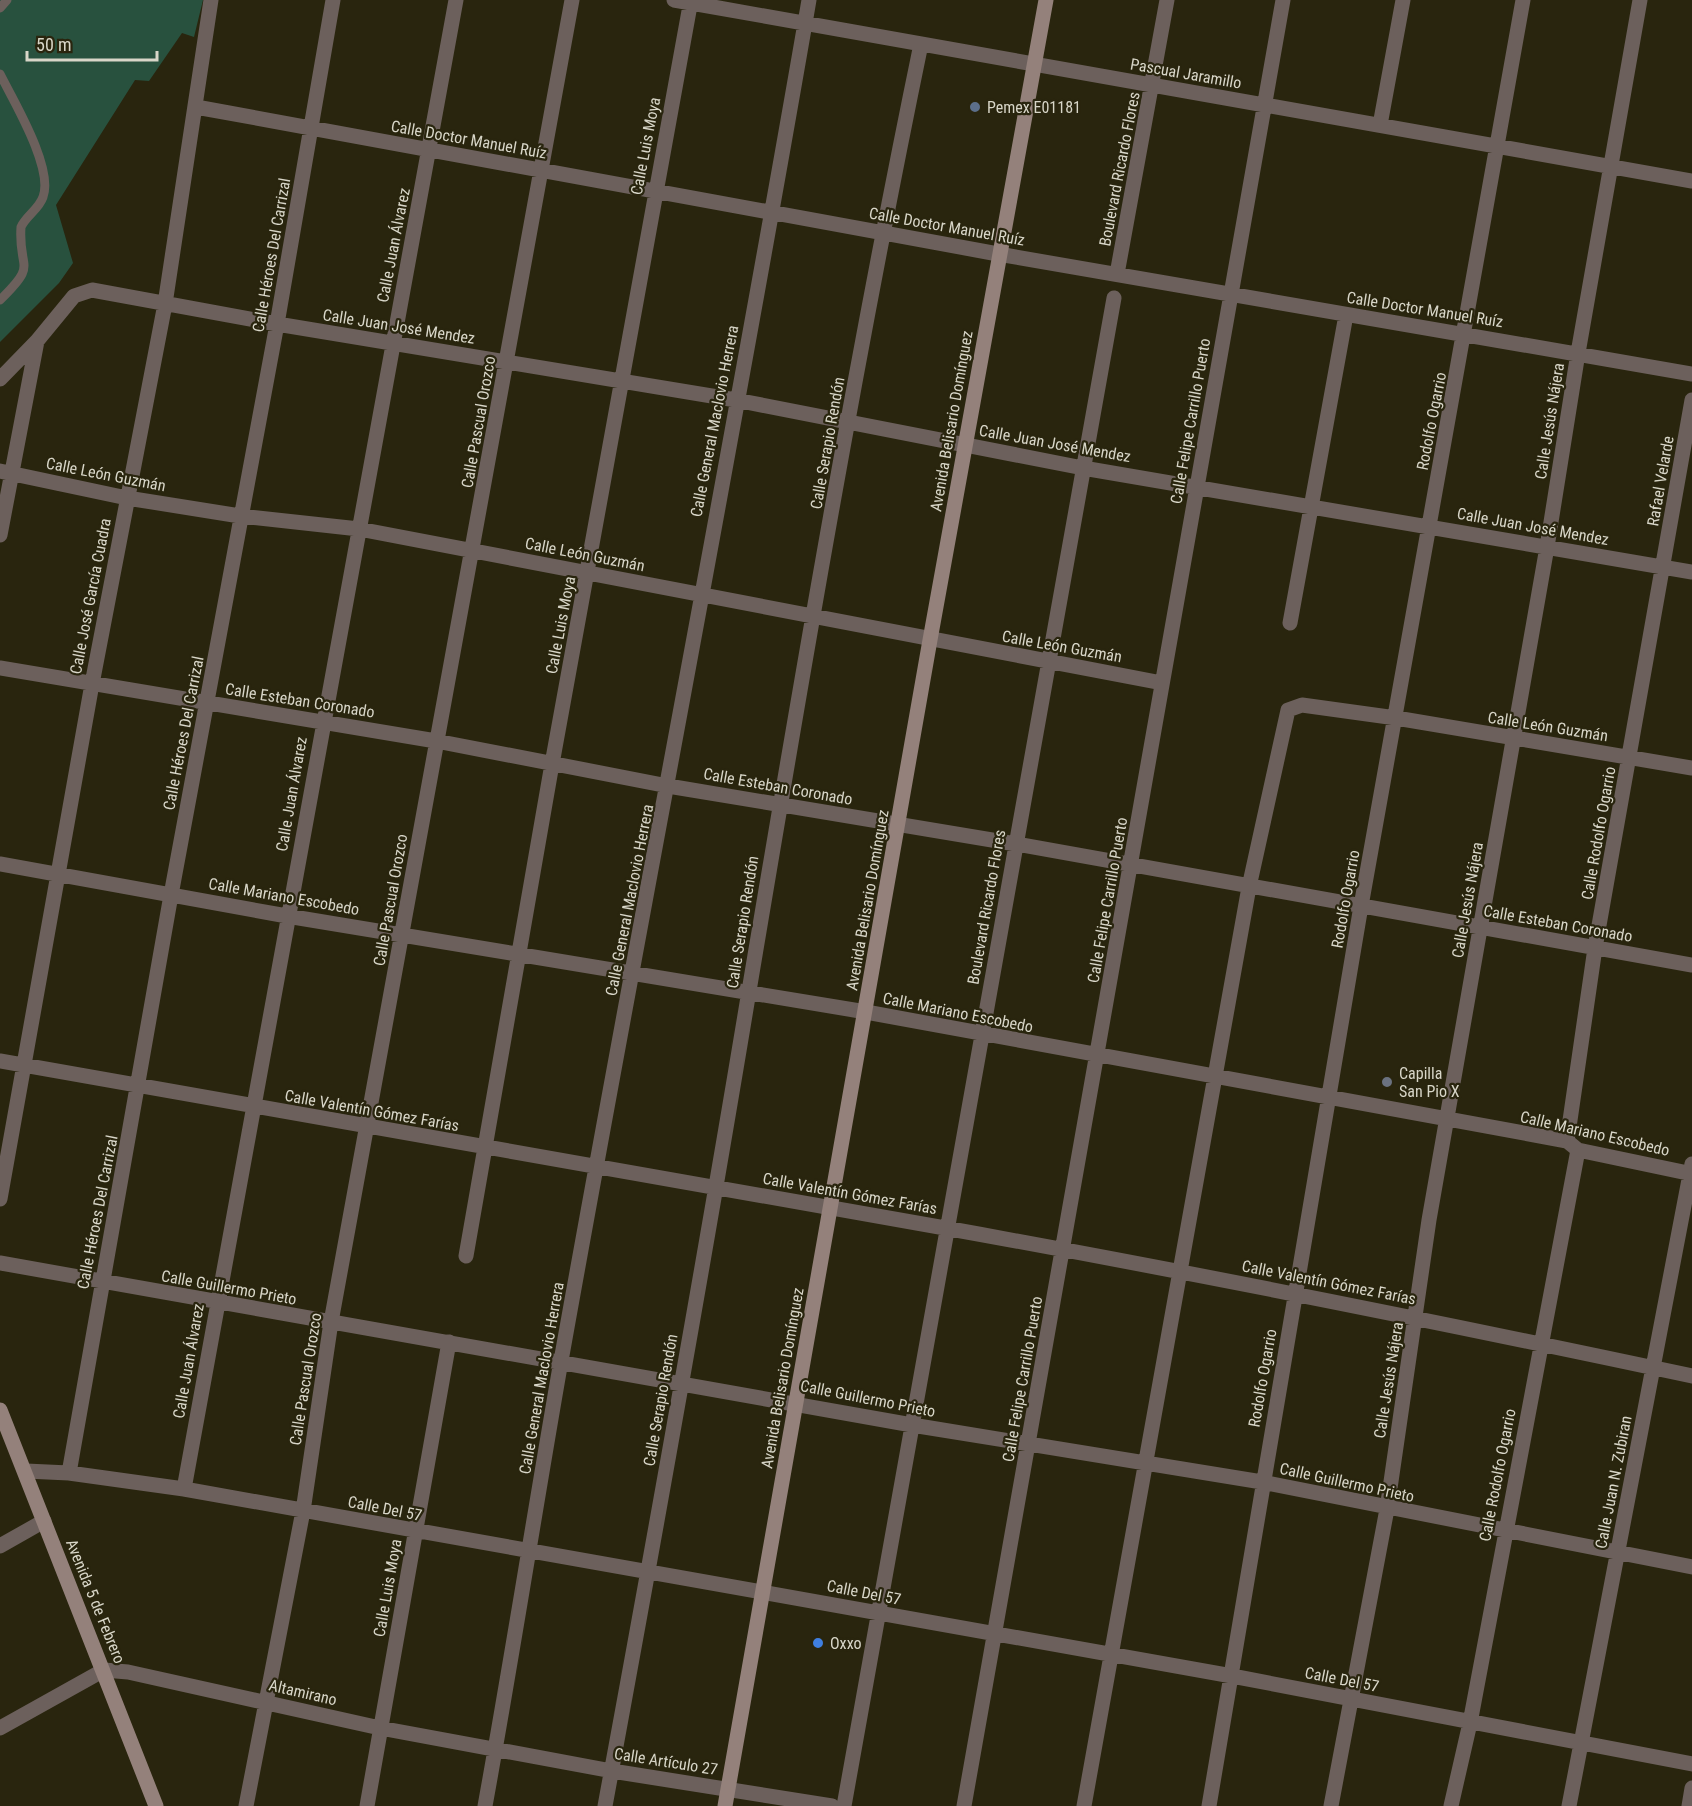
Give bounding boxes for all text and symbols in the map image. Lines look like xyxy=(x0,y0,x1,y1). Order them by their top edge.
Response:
scale bar xyxy=(27,24,158,62)
text: 50 m xyxy=(36,34,71,55)
street label: Pascual Jaramillo xyxy=(1129,54,1243,93)
street label: Boulevard Ricardo Flores xyxy=(1095,90,1144,248)
street label: Calle Luis Moya xyxy=(627,96,664,197)
place label: Pemex E01181 xyxy=(987,98,1081,117)
marker: Pemex E01181 xyxy=(968,100,982,114)
street label: Calle Doctor Manuel Ruíz xyxy=(389,116,548,163)
street label: Calle Héroes Del Carrizal xyxy=(249,176,294,334)
street label: Calle Juan Álvarez xyxy=(373,186,414,304)
street label: Calle Doctor Manuel Ruíz xyxy=(867,203,1026,250)
street label: Calle Doctor Manuel Ruíz xyxy=(1345,288,1504,331)
street label: Calle Juan José Mendez xyxy=(321,305,476,348)
street label: Calle General Maclovio Herrera xyxy=(687,324,742,518)
street label: Avenida Belisario Domínguez xyxy=(926,329,977,513)
street label: Calle Felipe Carrillo Puerto xyxy=(1167,337,1214,505)
street label: Calle Pascual Orozco xyxy=(458,355,499,490)
street label: Calle Jesús Nájera xyxy=(1531,362,1568,481)
street label: Rodolfo Ogarrio xyxy=(1413,370,1450,472)
street label: Calle Serapio Rendón xyxy=(807,375,848,511)
street label: Calle Juan José Mendez xyxy=(978,421,1132,466)
street label: Rafael Velarde xyxy=(1643,434,1678,528)
street label: Calle León Guzmán xyxy=(44,454,167,495)
street label: Calle Juan José Mendez xyxy=(1456,504,1610,549)
street label: Calle José García Cuadra xyxy=(66,517,115,676)
street label: Calle León Guzmán xyxy=(523,534,646,575)
street label: Calle Luis Moya xyxy=(542,575,579,676)
street label: Calle León Guzmán xyxy=(1000,627,1123,666)
street label: Calle Héroes Del Carrizal xyxy=(159,655,208,812)
street label: Calle Esteban Coronado xyxy=(224,679,376,722)
street label: Calle León Guzmán xyxy=(1486,708,1609,745)
street label: Calle Juan Álvarez xyxy=(272,735,311,853)
street label: Calle Esteban Coronado xyxy=(702,764,854,809)
street label: Calle Rodolfo Ogarrio xyxy=(1577,765,1620,901)
street label: Calle General Maclovio Herrera xyxy=(602,803,657,997)
street label: Avenida Belisario Domínguez xyxy=(842,808,893,992)
street label: Calle Felipe Carrillo Puerto xyxy=(1084,816,1131,984)
street label: Boulevard Ricardo Flores xyxy=(964,828,1009,986)
street label: Calle Pascual Orozco xyxy=(370,833,411,968)
street label: Calle Jesús Nájera xyxy=(1448,841,1487,960)
street label: Rodolfo Ogarrio xyxy=(1327,848,1363,950)
street label: Calle Serapio Rendón xyxy=(723,854,762,990)
street label: Calle Mariano Escobedo xyxy=(207,874,361,919)
street label: Calle Esteban Coronado xyxy=(1482,901,1634,946)
street label: Calle Mariano Escobedo xyxy=(881,989,1035,1036)
place label: Capilla San Pio X xyxy=(1399,1064,1460,1101)
marker: Capilla San Pio X xyxy=(1380,1075,1394,1089)
street label: Calle Valentín Gómez Farías xyxy=(283,1086,461,1135)
street label: Calle Mariano Escobedo xyxy=(1518,1107,1671,1160)
street label: Calle Héroes Del Carrizal xyxy=(73,1134,122,1291)
street label: Calle Valentín Gómez Farías xyxy=(761,1169,939,1218)
street label: Calle Valentín Gómez Farías xyxy=(1240,1256,1417,1309)
street label: Calle Guillermo Prieto xyxy=(160,1266,298,1309)
street label: Calle General Maclovio Herrera xyxy=(515,1281,568,1476)
street label: Avenida Belisario Domínguez xyxy=(757,1286,808,1470)
street label: Calle Felipe Carrillo Puerto xyxy=(999,1295,1046,1463)
street label: Calle Juan Álvarez xyxy=(169,1302,208,1420)
street label: Calle Pascual Orozco xyxy=(286,1312,325,1447)
street label: Calle Jesús Nájera xyxy=(1370,1321,1407,1440)
street label: Rodolfo Ogarrio xyxy=(1244,1327,1280,1429)
street label: Calle Serapio Rendón xyxy=(640,1332,681,1468)
street label: Calle Guillermo Prieto xyxy=(799,1376,937,1421)
street label: Calle Rodolfo Ogarrio xyxy=(1475,1407,1520,1543)
street label: Calle Juan N. Zubiran xyxy=(1591,1414,1636,1550)
street label: Calle Guillermo Prieto xyxy=(1278,1459,1416,1506)
street label: Calle Del 57 xyxy=(346,1492,424,1525)
street label: Avenida 5 de Febrero xyxy=(62,1536,129,1666)
street label: Calle Luis Moya xyxy=(370,1538,405,1639)
street label: Calle Del 57 xyxy=(825,1576,903,1609)
place label: Oxxo xyxy=(830,1634,862,1653)
marker: Oxxo xyxy=(811,1636,825,1650)
street label: Calle Del 57 xyxy=(1303,1663,1381,1696)
street label: Altamirano xyxy=(267,1675,339,1710)
street label: Calle Artículo 27 xyxy=(613,1744,719,1779)

